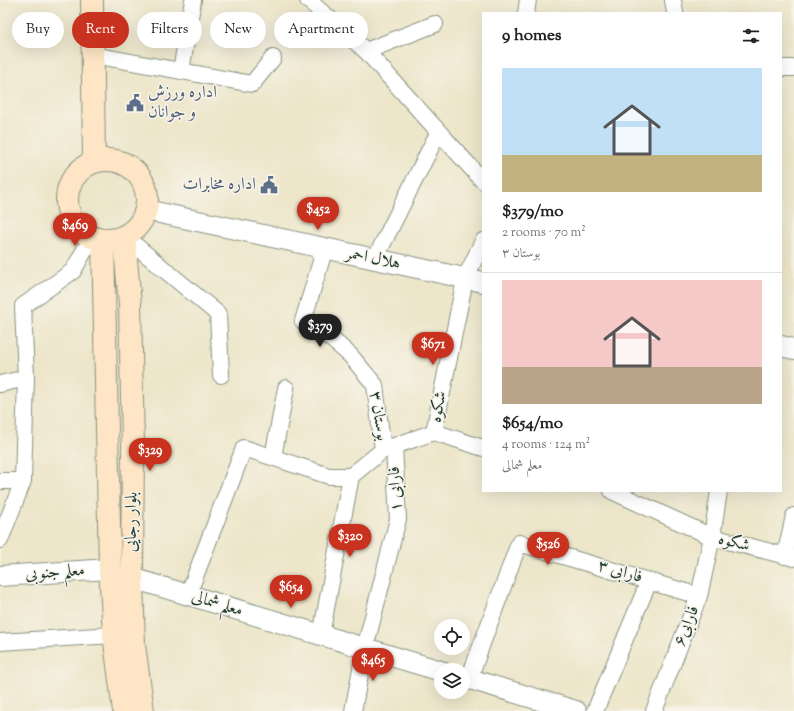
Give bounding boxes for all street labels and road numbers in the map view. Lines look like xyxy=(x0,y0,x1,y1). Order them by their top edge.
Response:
street label: هلال احمر xyxy=(342,241,403,276)
street label: بوستان ٣ xyxy=(362,389,394,443)
street label: شکوه xyxy=(424,389,454,425)
street label: فارابی ۱ xyxy=(383,466,409,512)
street label: بلوار رجایی xyxy=(119,492,145,552)
street label: شکوه xyxy=(716,528,752,558)
street label: فارابی ۳ xyxy=(595,554,645,590)
street label: معلم جنوبی xyxy=(24,559,86,591)
street label: معلم شمالی xyxy=(187,585,246,627)
street label: فارابی۶ xyxy=(668,602,706,650)

